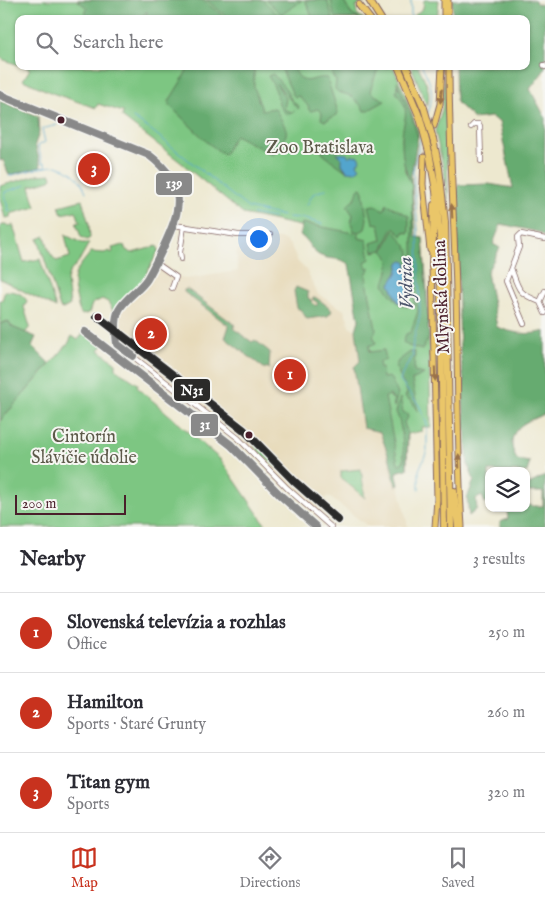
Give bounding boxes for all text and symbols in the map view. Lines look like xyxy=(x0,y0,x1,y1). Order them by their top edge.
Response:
search box xyxy=(15,15,530,70)
icon: search xyxy=(33,29,61,57)
text: Search here xyxy=(73,31,164,55)
one-way arrow xyxy=(437,89,445,105)
unlabelled marker xyxy=(56,115,66,125)
park label: Zoo Bratislava xyxy=(266,137,374,160)
pin: 3 xyxy=(78,150,110,188)
line badge: 139 xyxy=(155,172,193,196)
text: 139 xyxy=(166,175,182,193)
one-way arrow xyxy=(448,203,456,219)
your location xyxy=(246,226,272,252)
street label: Mlynská dolina xyxy=(429,239,456,354)
water label: Vydrica xyxy=(394,256,420,310)
unlabelled marker xyxy=(93,312,103,322)
pin: 2 xyxy=(135,315,167,353)
pin: 1 xyxy=(274,356,306,394)
one-way arrow xyxy=(432,366,440,382)
line badge: N31 xyxy=(173,378,211,402)
text: N31 xyxy=(180,382,203,400)
line badge: 31 xyxy=(190,413,219,437)
text: 31 xyxy=(200,416,210,434)
park label: Cintorín Slávičie údolie xyxy=(31,426,137,470)
unlabelled marker xyxy=(244,430,254,440)
one-way arrow xyxy=(455,453,463,469)
map controls xyxy=(485,467,530,512)
button: layers xyxy=(485,467,530,512)
scale bar xyxy=(15,492,126,515)
text: 200 m xyxy=(22,495,56,513)
text: Nearby xyxy=(20,546,85,573)
text: 3 results xyxy=(473,550,525,570)
text: Slovenská televízia a rozhlas xyxy=(67,611,286,635)
text: 1 xyxy=(33,623,39,643)
text: 250 m xyxy=(488,623,525,643)
text: Office xyxy=(67,635,107,655)
text: Hamilton xyxy=(67,691,143,715)
text: 2 xyxy=(32,703,40,723)
text: 260 m xyxy=(487,703,525,723)
text: Sports · Staré Grunty xyxy=(67,715,206,735)
text: Titan gym xyxy=(67,771,150,795)
text: 3 xyxy=(33,783,39,803)
text: 320 m xyxy=(488,783,525,803)
text: Sports xyxy=(67,795,109,815)
tab: Map xyxy=(70,844,98,892)
tab: Directions xyxy=(239,844,300,892)
tab: Saved xyxy=(441,844,474,892)

